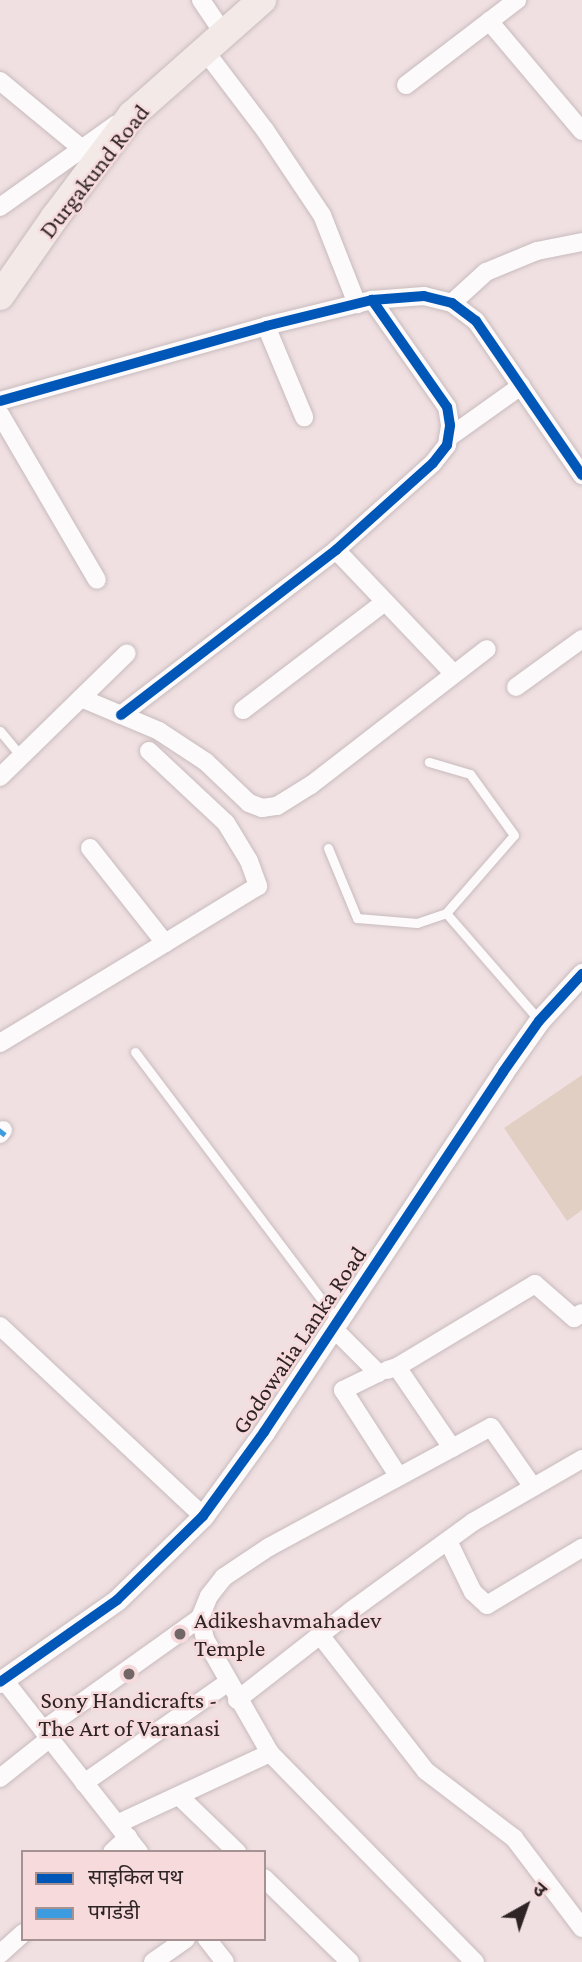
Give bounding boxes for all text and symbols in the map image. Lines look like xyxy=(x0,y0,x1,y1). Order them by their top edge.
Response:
street label: Durgakund Road xyxy=(33,98,155,244)
street label: Godowalia Lanka Road xyxy=(226,1241,372,1439)
place label: Adikeshavmahadev Temple xyxy=(194,1606,381,1662)
marker: Adikeshavmahadev Temple xyxy=(172,1626,188,1642)
marker: Sony Handicrafts - The Art of Varanasi xyxy=(121,1666,137,1682)
place label: Sony Handicrafts - The Art of Varanasi xyxy=(38,1686,220,1742)
legend xyxy=(21,1850,266,1941)
text: साइकिल पथ xyxy=(88,1865,183,1889)
north arrow xyxy=(491,1871,561,1941)
text: उ xyxy=(529,1878,551,1901)
text: पगडंडी xyxy=(88,1900,140,1924)

